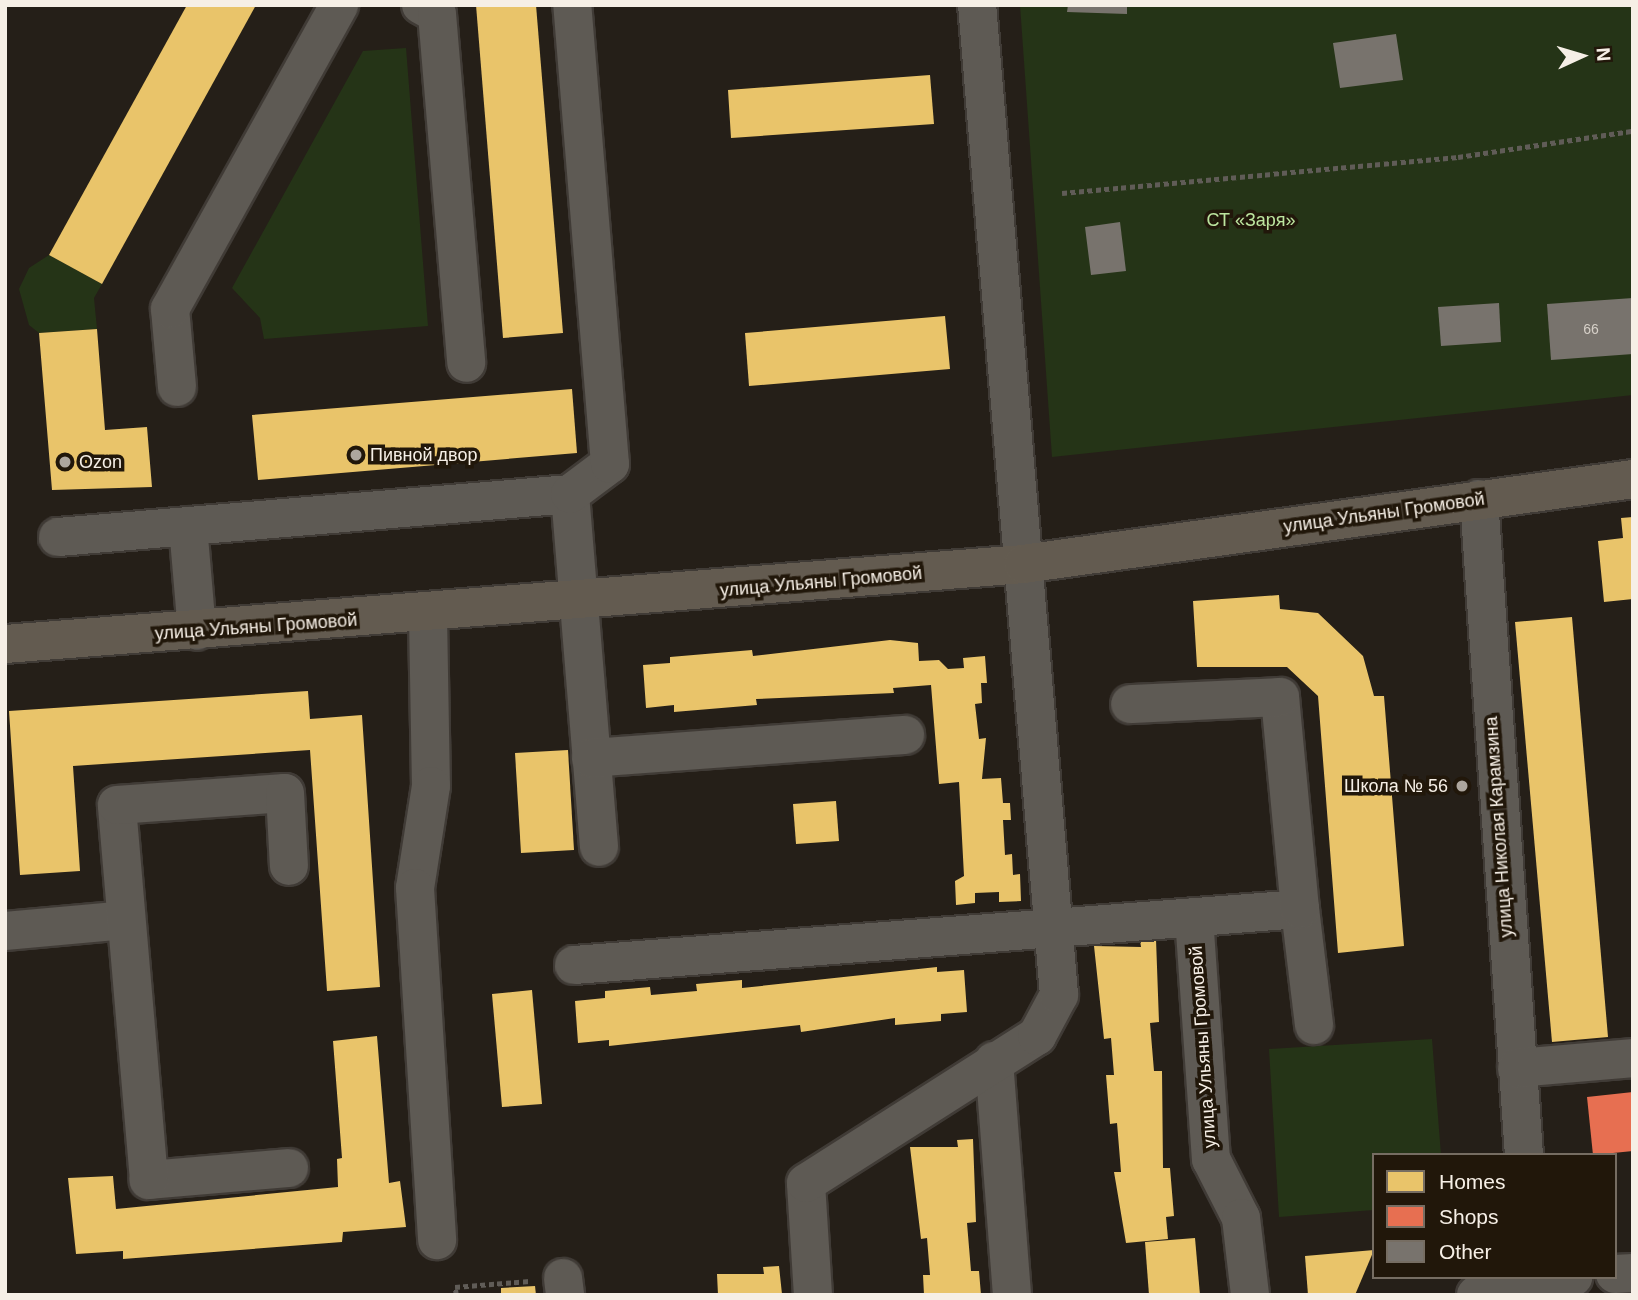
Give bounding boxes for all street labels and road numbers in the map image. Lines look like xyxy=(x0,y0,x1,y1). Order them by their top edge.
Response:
street label: улица Ульяны Громовой xyxy=(1282,488,1486,538)
street label: улица Ульяны Громовой xyxy=(719,562,923,602)
street label: улица Ульяны Громовой xyxy=(154,609,358,645)
street label: улица Николая Карамзина xyxy=(1481,716,1517,938)
street label: улица Ульяны Громовой xyxy=(1185,945,1221,1149)

